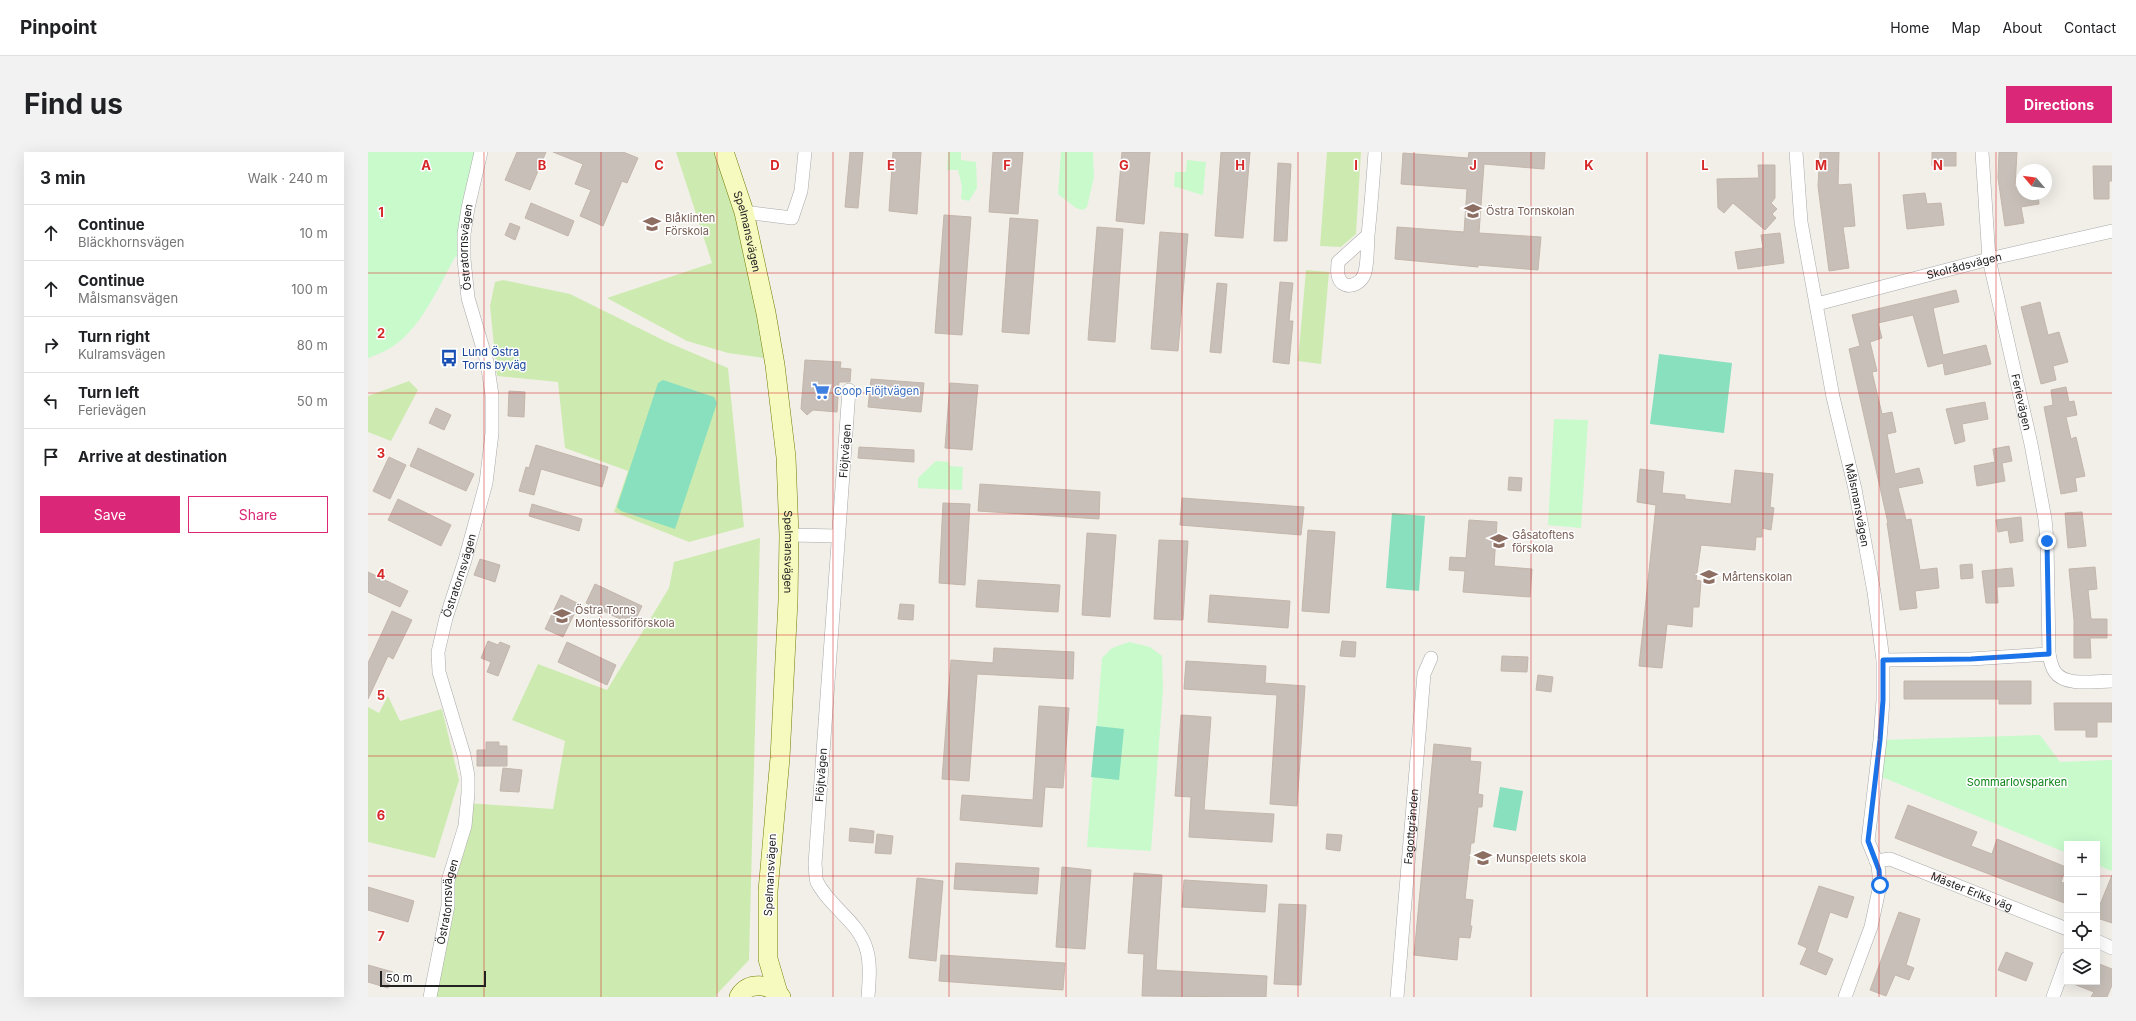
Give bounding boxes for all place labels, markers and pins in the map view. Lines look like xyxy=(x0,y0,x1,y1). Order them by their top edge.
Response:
school or university icon: Östra Tornskolan xyxy=(1463,201,1483,221)
place label: Östra Tornskolan xyxy=(1486,204,1574,218)
place label: Blåklinten Förskola xyxy=(665,211,715,238)
school or university icon: Blåklinten Förskola xyxy=(642,214,662,234)
place label: Lund Östra Torns byväg xyxy=(462,345,526,372)
bus stop icon: Lund Östra Torns byväg xyxy=(439,348,459,368)
supermarket icon: Coop Flöjtvägen xyxy=(811,381,831,401)
place label: Coop Flöjtvägen xyxy=(834,384,919,398)
place label: Gåsatoftens förskola xyxy=(1512,528,1575,555)
school or university icon: Gåsatoftens förskola xyxy=(1489,531,1509,551)
school or university icon: Mårtenskolan xyxy=(1699,567,1719,587)
place label: Mårtenskolan xyxy=(1722,570,1792,584)
place label: Östra Torns Montessoriförskola xyxy=(575,603,675,630)
school or university icon: Östra Torns Montessoriförskola xyxy=(552,606,572,626)
school or university icon: Munspelets skola xyxy=(1473,848,1493,868)
place label: Munspelets skola xyxy=(1496,851,1586,865)

